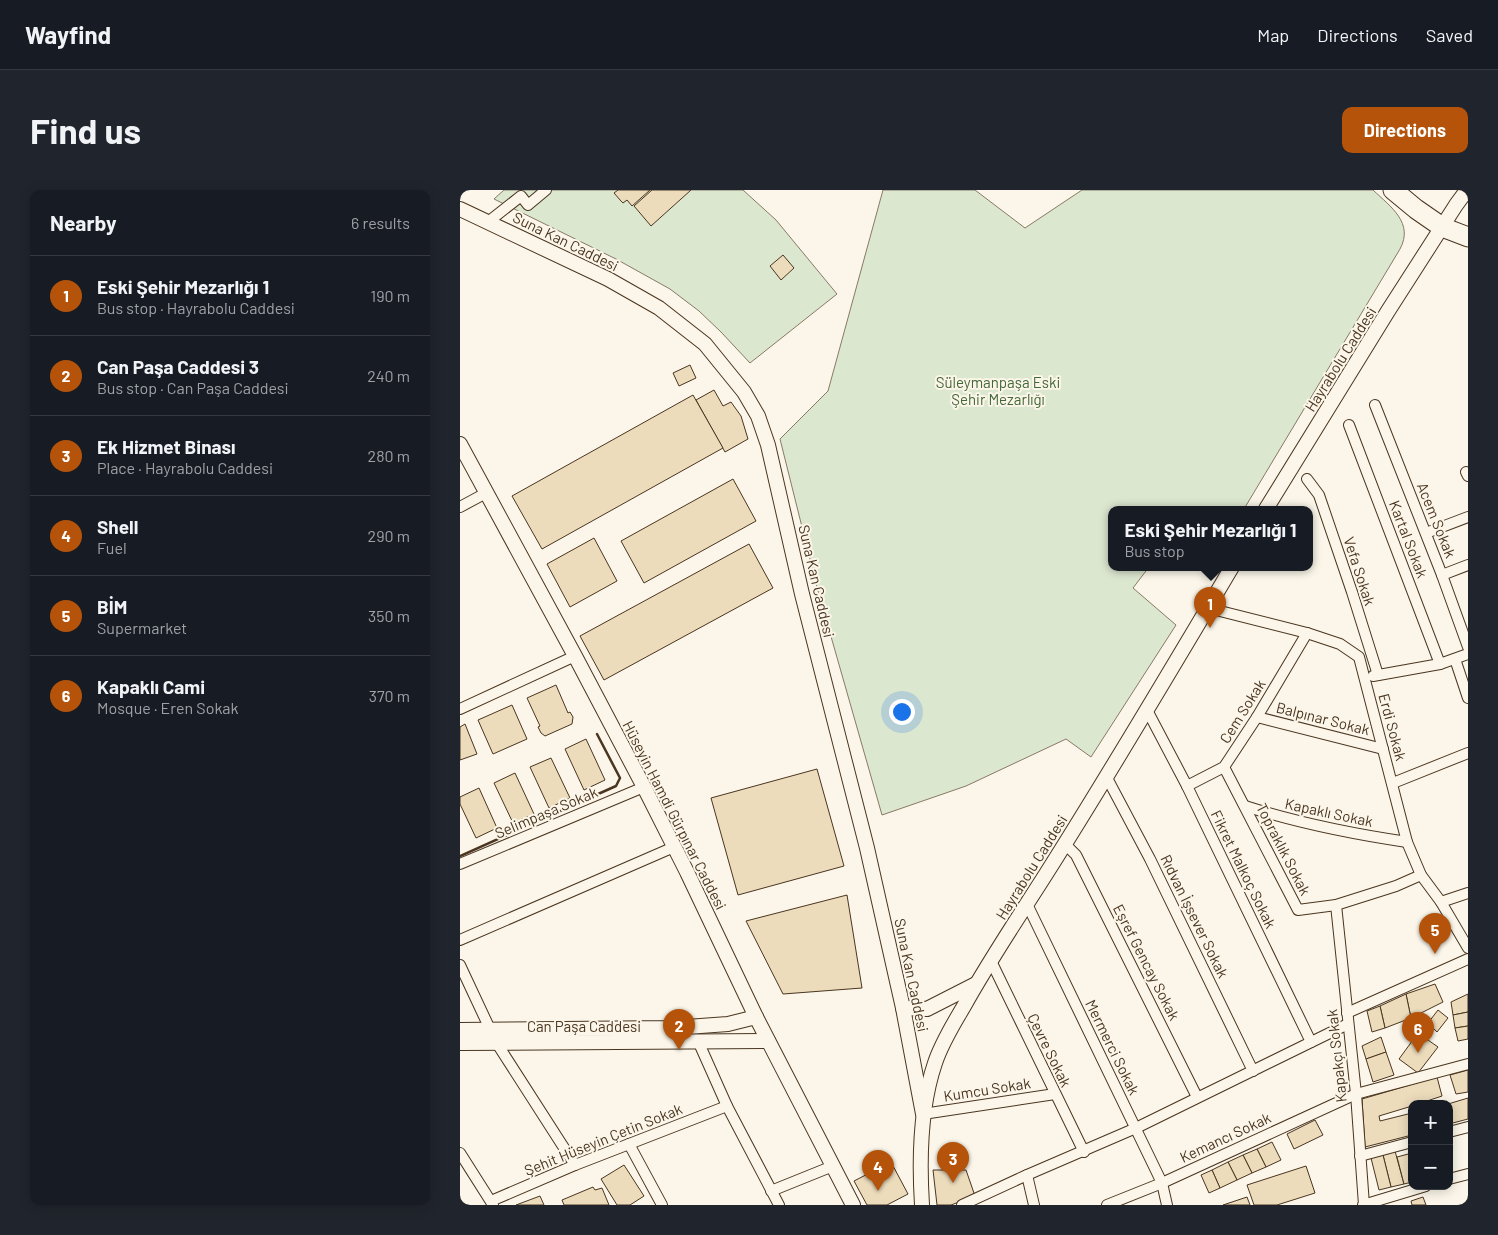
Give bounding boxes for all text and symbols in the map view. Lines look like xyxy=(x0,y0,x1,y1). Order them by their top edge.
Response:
text: Wayfind xyxy=(25,20,111,49)
text: Map xyxy=(1257,24,1289,46)
text: Directions xyxy=(1317,24,1398,46)
text: Saved xyxy=(1426,24,1473,46)
button: Directions xyxy=(1342,107,1468,153)
text: Find us xyxy=(30,109,141,151)
street label: Suna Kan Caddesi xyxy=(510,208,622,274)
text: Nearby xyxy=(50,210,116,235)
text: 6 results xyxy=(351,213,410,232)
text: Eski Şehir Mezarlığı 1 xyxy=(97,275,269,298)
text: 1 xyxy=(63,286,69,305)
text: 190 m xyxy=(371,286,410,305)
text: Bus stop · Hayrabolu Caddesi xyxy=(97,298,295,317)
street label: Hayrabolu Caddesi xyxy=(1301,303,1379,415)
text: Can Paşa Caddesi 3 xyxy=(97,355,259,378)
text: 2 xyxy=(62,366,70,385)
text: 240 m xyxy=(367,366,410,385)
park label: Süleymanpaşa Eski Şehir Mezarlığı xyxy=(936,373,1060,408)
text: Bus stop · Can Paşa Caddesi xyxy=(97,378,289,397)
text: Ek Hizmet Binası xyxy=(97,435,236,458)
text: 3 xyxy=(62,446,70,465)
text: 280 m xyxy=(368,446,410,465)
text: Place · Hayrabolu Caddesi xyxy=(97,458,273,477)
street label: Acem Sokak xyxy=(1414,480,1460,561)
street label: Kartal Sokak xyxy=(1386,498,1432,581)
popup xyxy=(1108,506,1313,571)
text: Shell xyxy=(97,515,138,538)
text: Eski Şehir Mezarlığı 1 xyxy=(1124,518,1297,541)
street label: Suna Kan Caddesi xyxy=(795,523,839,639)
text: 4 xyxy=(61,526,71,545)
text: 290 m xyxy=(368,526,410,545)
street label: Vefa Sokak xyxy=(1340,534,1380,608)
text: Fuel xyxy=(97,538,127,557)
text: Bus stop xyxy=(1124,541,1185,560)
pin: 1 xyxy=(1194,587,1226,628)
text: BİM xyxy=(97,595,127,618)
text: 5 xyxy=(62,606,70,625)
text: 350 m xyxy=(368,606,410,625)
text: Supermarket xyxy=(97,618,187,637)
text: Kapaklı Cami xyxy=(97,675,205,698)
street label: Cem Sokak xyxy=(1215,675,1269,746)
text: 6 xyxy=(62,686,70,705)
text: 370 m xyxy=(369,686,410,705)
street label: Erdi Sokak xyxy=(1375,691,1411,763)
text: Mosque · Eren Sokak xyxy=(97,698,238,717)
street label: Balpınar Sokak xyxy=(1274,698,1372,738)
your location xyxy=(889,699,915,725)
street label: Hüseyin Hamdi Gürpınar Caddesi xyxy=(619,717,731,913)
street label: Selimpaşa Sokak xyxy=(492,782,600,842)
street label: Kapaklı Sokak xyxy=(1283,794,1375,830)
street label: Topraklık Sokak xyxy=(1253,800,1315,899)
street label: Fikret Malkoç Sokak xyxy=(1208,807,1281,931)
street label: Hayrabolu Caddesi xyxy=(992,811,1070,923)
street label: Rıdvan İşsever Sokak xyxy=(1157,851,1233,981)
street label: Eşref Gencay Sokak xyxy=(1110,901,1184,1023)
pin: 5 xyxy=(1419,913,1451,954)
street label: Suna Kan Caddesi xyxy=(891,917,933,1033)
street label: Mermerci Sokak xyxy=(1082,996,1144,1098)
street label: Kapakçı Sokak xyxy=(1322,1008,1350,1103)
pin: 2 xyxy=(663,1009,695,1050)
street label: Çevre Sokak xyxy=(1024,1010,1076,1090)
pin: 6 xyxy=(1402,1012,1434,1053)
street label: Can Paşa Caddesi xyxy=(527,1017,641,1035)
street label: Kumcu Sokak xyxy=(942,1073,1032,1105)
street label: Şehit Hüseyin Çetin Sokak xyxy=(521,1099,685,1179)
map controls xyxy=(1408,1100,1453,1190)
button: + xyxy=(1408,1100,1453,1145)
street label: Kemancı Sokak xyxy=(1177,1108,1274,1166)
pin: 3 xyxy=(937,1142,969,1183)
button: − xyxy=(1408,1145,1453,1190)
pin: 4 xyxy=(862,1150,894,1191)

